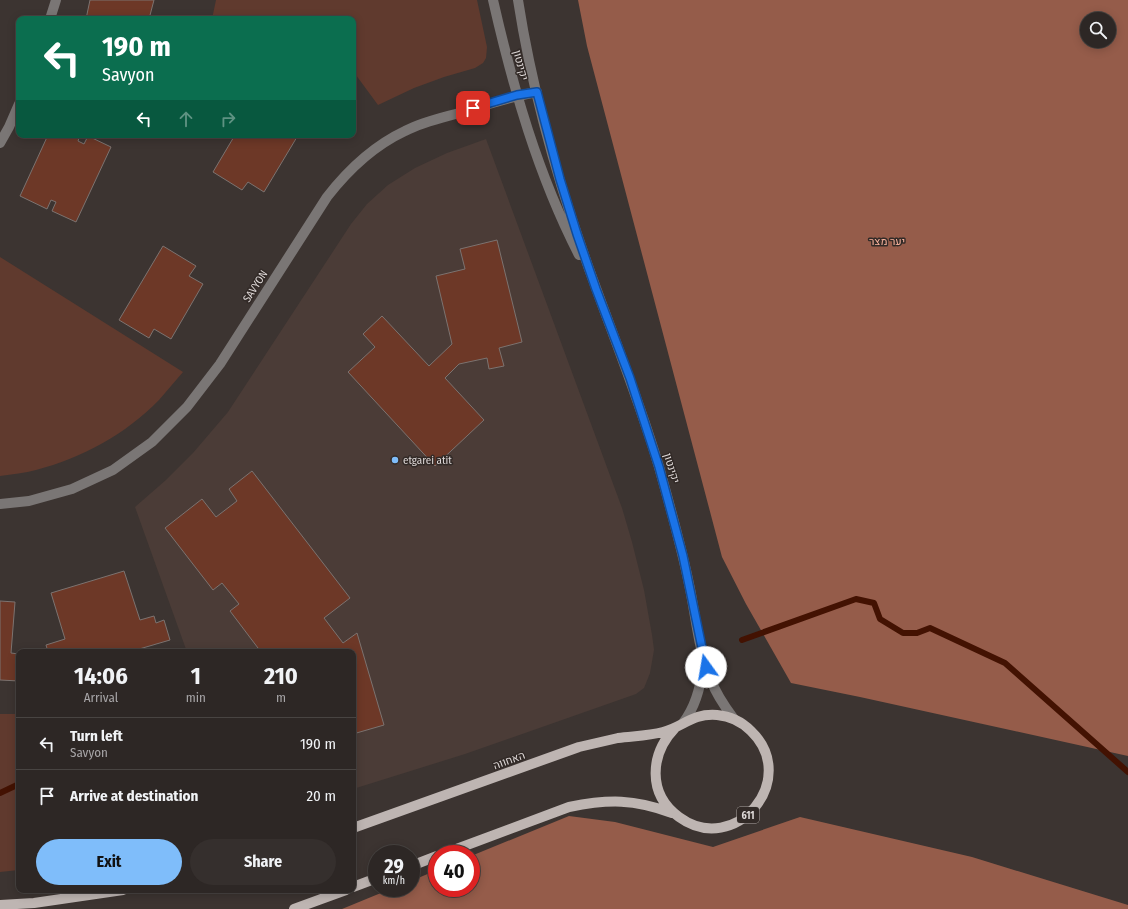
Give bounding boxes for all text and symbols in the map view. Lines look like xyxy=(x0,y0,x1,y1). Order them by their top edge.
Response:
map controls xyxy=(1080,12,1116,48)
button: search xyxy=(1080,12,1116,48)
text: 190 m xyxy=(102,30,171,63)
icon: left xyxy=(36,32,88,84)
street label: יקינטון xyxy=(510,49,531,82)
text: Savyon xyxy=(102,64,154,86)
pin xyxy=(456,91,490,125)
icon: arrive xyxy=(462,97,484,119)
icon: left xyxy=(133,108,155,130)
icon: ahead xyxy=(175,108,197,130)
icon: right xyxy=(217,108,239,130)
park label: יער מצר xyxy=(869,235,905,248)
street label: SAVYON xyxy=(240,268,270,305)
street label: יקינטון xyxy=(661,452,682,485)
place label: etgarei atit xyxy=(403,454,452,467)
marker: etgarei atit xyxy=(390,455,400,465)
position arrow xyxy=(685,646,727,688)
text: 14:06 xyxy=(74,662,128,690)
text: 1 xyxy=(191,662,201,690)
text: 210 xyxy=(264,662,298,690)
text: Arrival xyxy=(84,690,118,705)
text: min xyxy=(186,690,206,705)
text: m xyxy=(276,690,286,705)
text: Turn left xyxy=(70,727,123,745)
icon: left xyxy=(36,733,58,755)
text: 190 m xyxy=(300,735,336,753)
text: Savyon xyxy=(70,745,108,760)
street label: האחווה xyxy=(491,749,527,772)
icon: arrive xyxy=(36,785,58,807)
text: Arrive at destination xyxy=(70,787,198,805)
text: 20 m xyxy=(307,787,336,805)
road number: 611 xyxy=(737,807,759,823)
button: Exit xyxy=(36,839,182,885)
button: Share xyxy=(190,839,336,885)
speed limit sign: 40 xyxy=(428,845,480,897)
text: 29 xyxy=(384,854,404,878)
text: km/h xyxy=(383,875,405,887)

